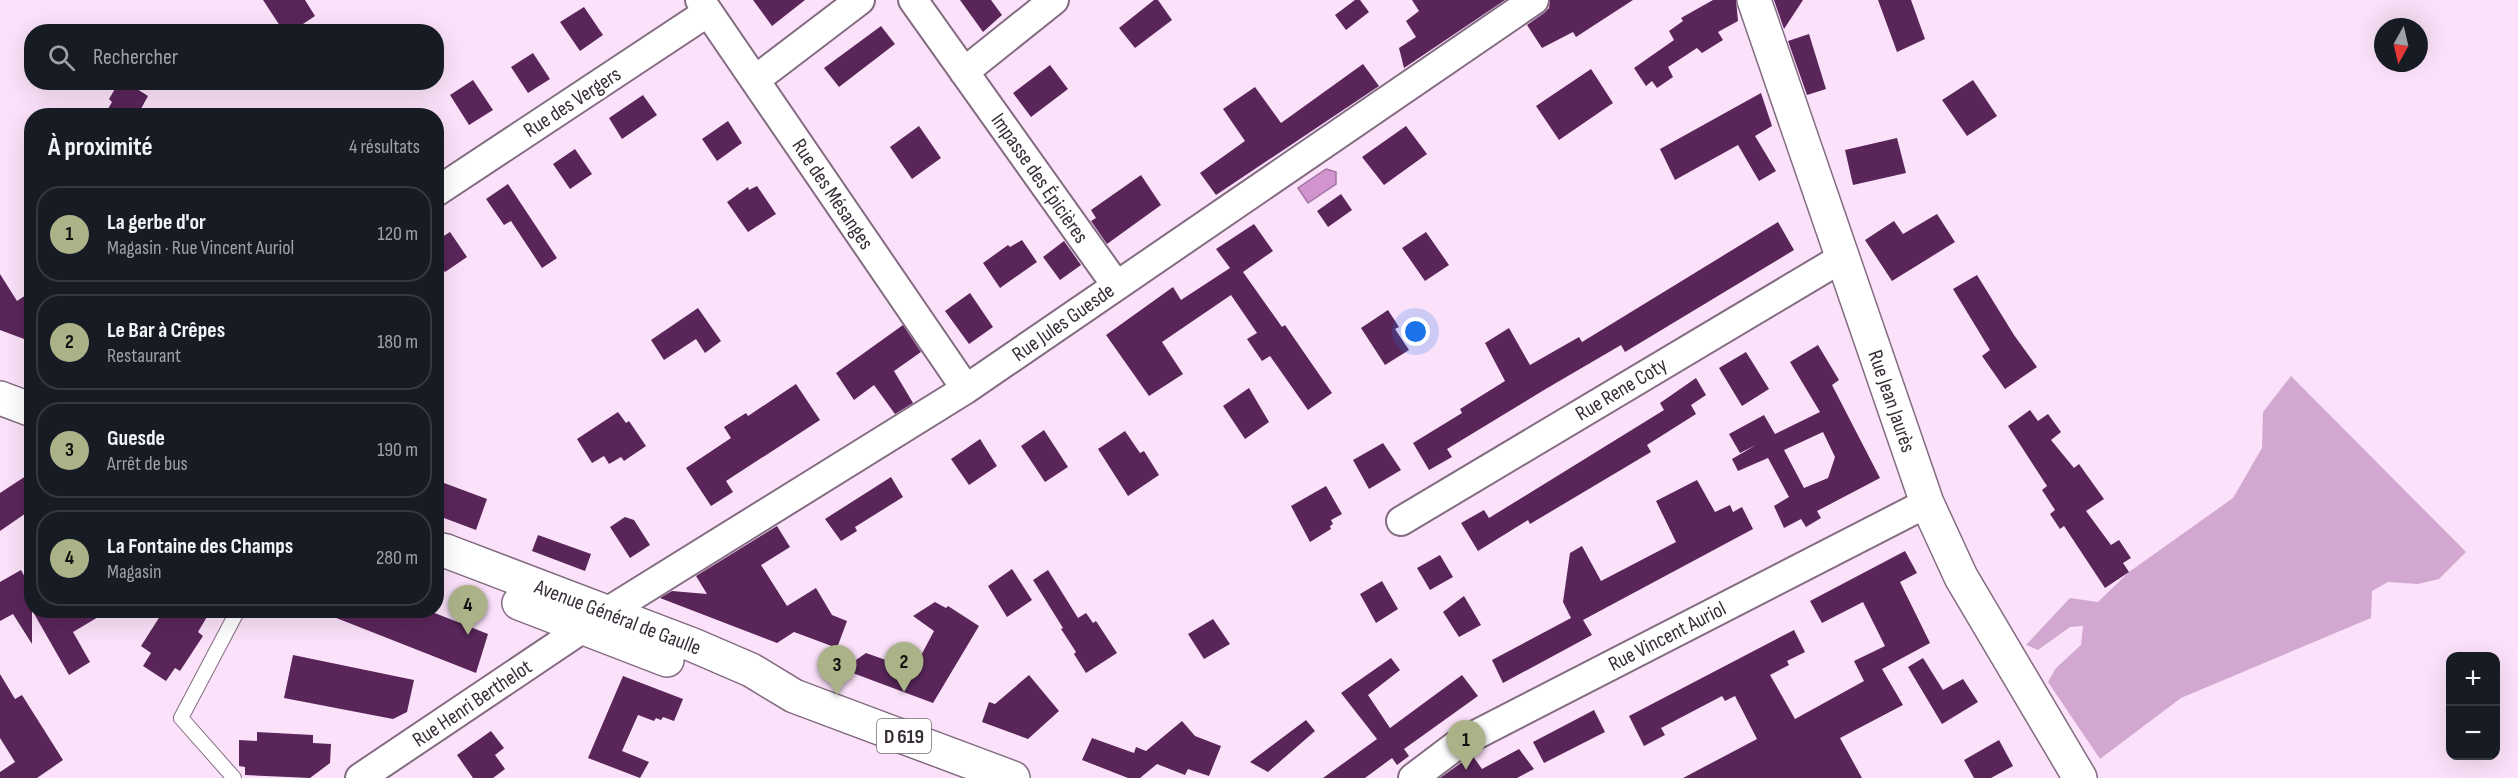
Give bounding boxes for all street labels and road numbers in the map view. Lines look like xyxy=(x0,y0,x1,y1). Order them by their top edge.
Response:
street label: Rue des Vergers xyxy=(519,62,626,143)
street label: Impasse des Épicières xyxy=(986,109,1094,248)
street label: Rue des Mésanges xyxy=(786,134,879,254)
street label: Rue Jules Guesde xyxy=(1007,278,1119,367)
street label: Rue Jean Jaurès xyxy=(1862,347,1921,455)
street label: Rue Rene Coty xyxy=(1571,352,1671,426)
street label: Avenue Général de Gaulle xyxy=(530,574,705,661)
street label: Rue Vincent Auriol xyxy=(1604,596,1730,677)
street label: Rue Henri Berthelot xyxy=(408,654,537,753)
road number: D 619 xyxy=(877,719,931,753)

